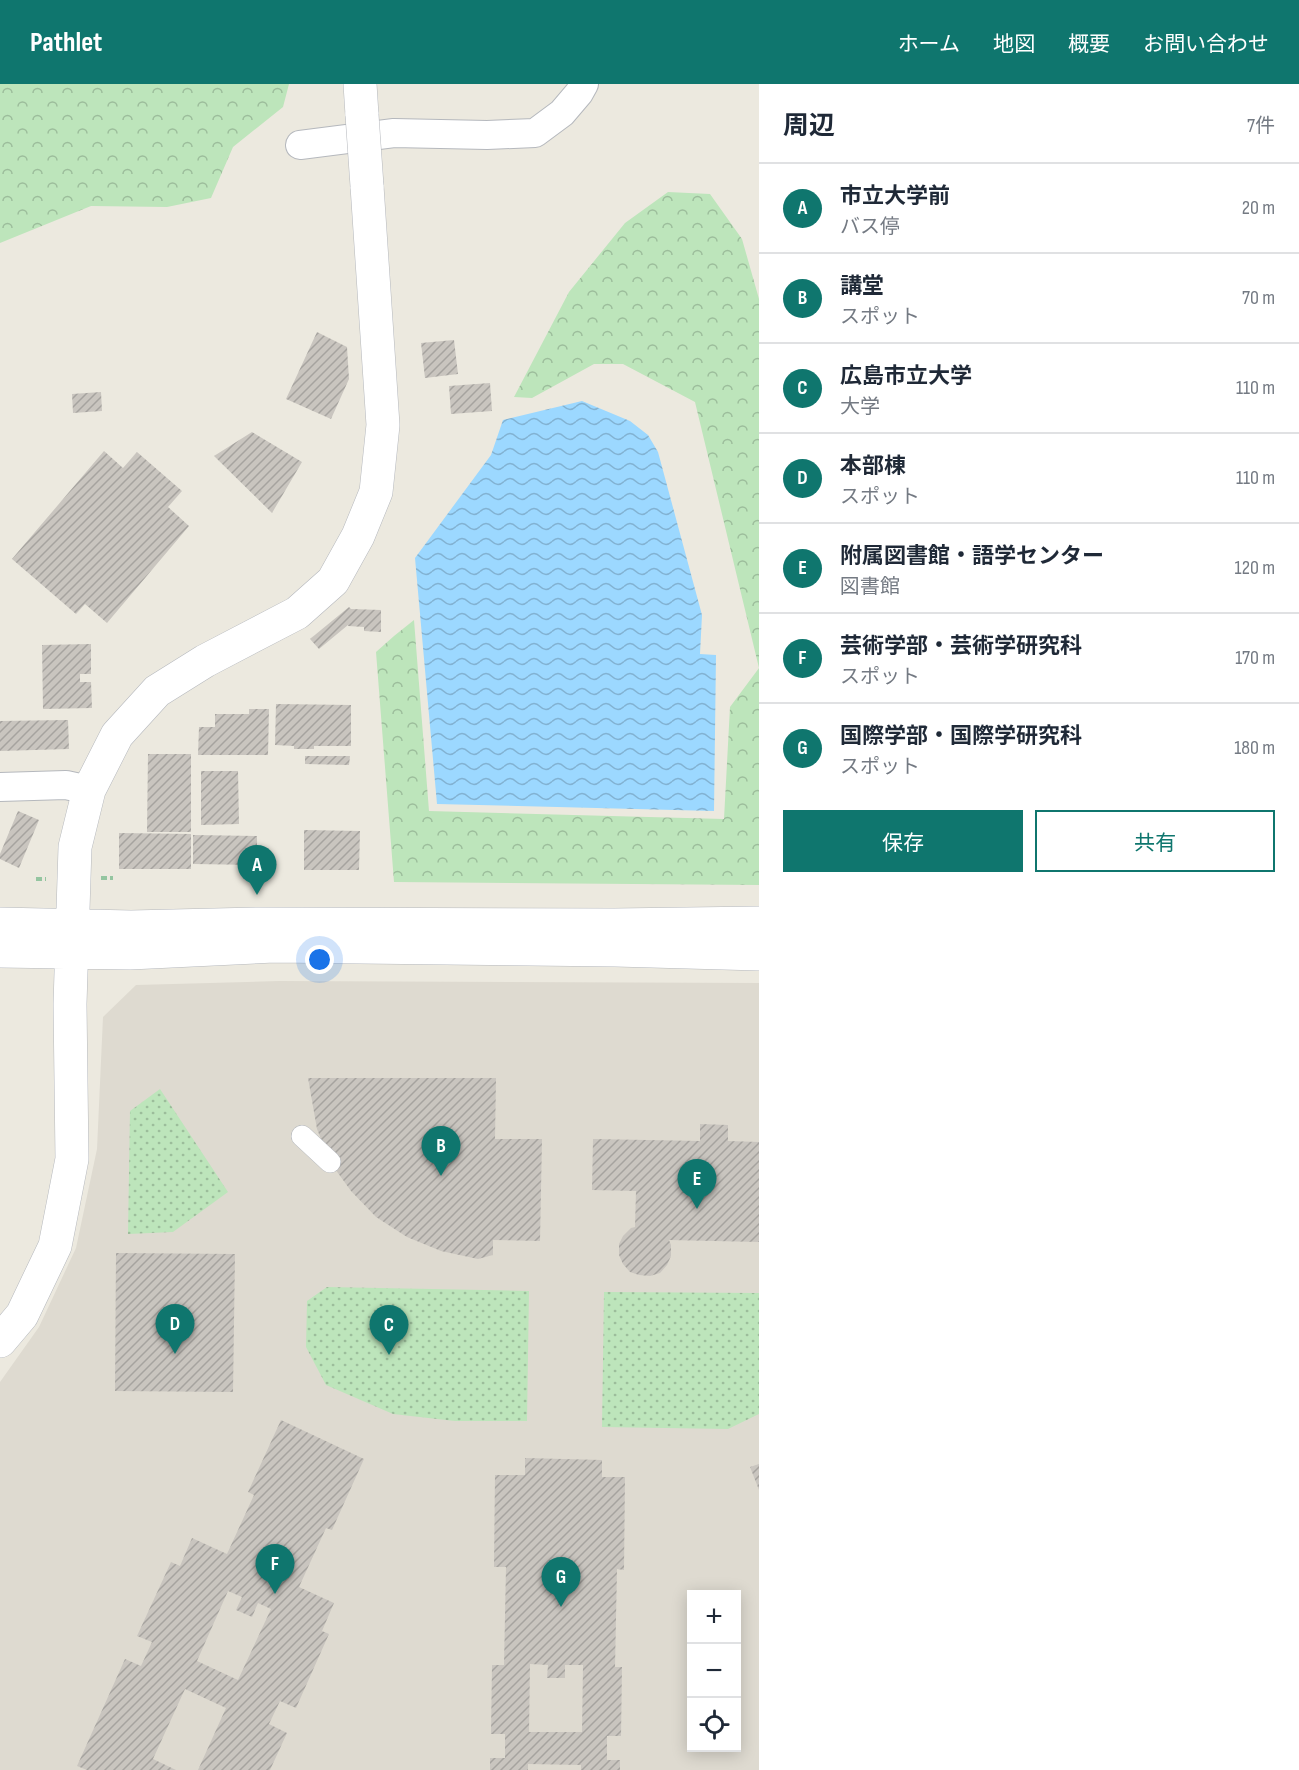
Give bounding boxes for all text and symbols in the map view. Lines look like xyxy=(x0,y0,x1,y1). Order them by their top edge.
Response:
text: Pathlet xyxy=(30,26,102,59)
text: ホーム xyxy=(898,32,960,57)
text: 地図 xyxy=(993,32,1035,57)
text: 概要 xyxy=(1068,32,1110,57)
text: お問い合わせ xyxy=(1143,32,1269,57)
text: 周辺 xyxy=(783,111,835,142)
text: 7件 xyxy=(1247,114,1275,138)
text: 市立大学前 xyxy=(840,183,950,210)
text: A xyxy=(798,196,807,220)
text: 20 m xyxy=(1242,196,1275,220)
text: バス停 xyxy=(840,215,900,239)
text: 講堂 xyxy=(840,273,884,300)
text: B xyxy=(798,286,807,310)
text: 70 m xyxy=(1242,286,1275,310)
text: スポット xyxy=(840,305,920,329)
text: 広島市立大学 xyxy=(840,363,972,390)
text: C xyxy=(797,376,808,400)
text: 110 m xyxy=(1236,376,1275,400)
text: 大学 xyxy=(840,395,880,419)
text: 本部棟 xyxy=(840,453,906,480)
text: D xyxy=(797,466,808,490)
text: 110 m xyxy=(1236,466,1275,490)
text: スポット xyxy=(840,485,920,509)
text: 附属図書館・語学センター xyxy=(840,543,1104,570)
text: E xyxy=(798,556,807,580)
text: 120 m xyxy=(1235,556,1275,580)
text: 図書館 xyxy=(840,575,900,599)
text: 芸術学部・芸術学研究科 xyxy=(840,633,1082,660)
text: F xyxy=(798,646,807,670)
text: 170 m xyxy=(1235,646,1275,670)
text: スポット xyxy=(840,665,920,689)
text: 国際学部・国際学研究科 xyxy=(840,723,1082,750)
text: G xyxy=(797,736,808,760)
text: 180 m xyxy=(1234,736,1275,760)
text: スポット xyxy=(840,755,920,779)
button: 保存 xyxy=(783,810,1023,872)
button: 共有 xyxy=(1035,810,1275,872)
pin: A xyxy=(238,846,276,895)
your location xyxy=(305,945,334,974)
pin: B xyxy=(422,1126,460,1176)
pin: E xyxy=(678,1160,716,1209)
pin: D xyxy=(156,1304,195,1354)
pin: C xyxy=(370,1306,408,1355)
pin: F xyxy=(256,1544,294,1594)
pin: G xyxy=(542,1558,580,1607)
map controls xyxy=(687,1590,741,1752)
button: + xyxy=(687,1590,741,1644)
button: − xyxy=(687,1644,741,1698)
button: locate xyxy=(687,1698,741,1752)

